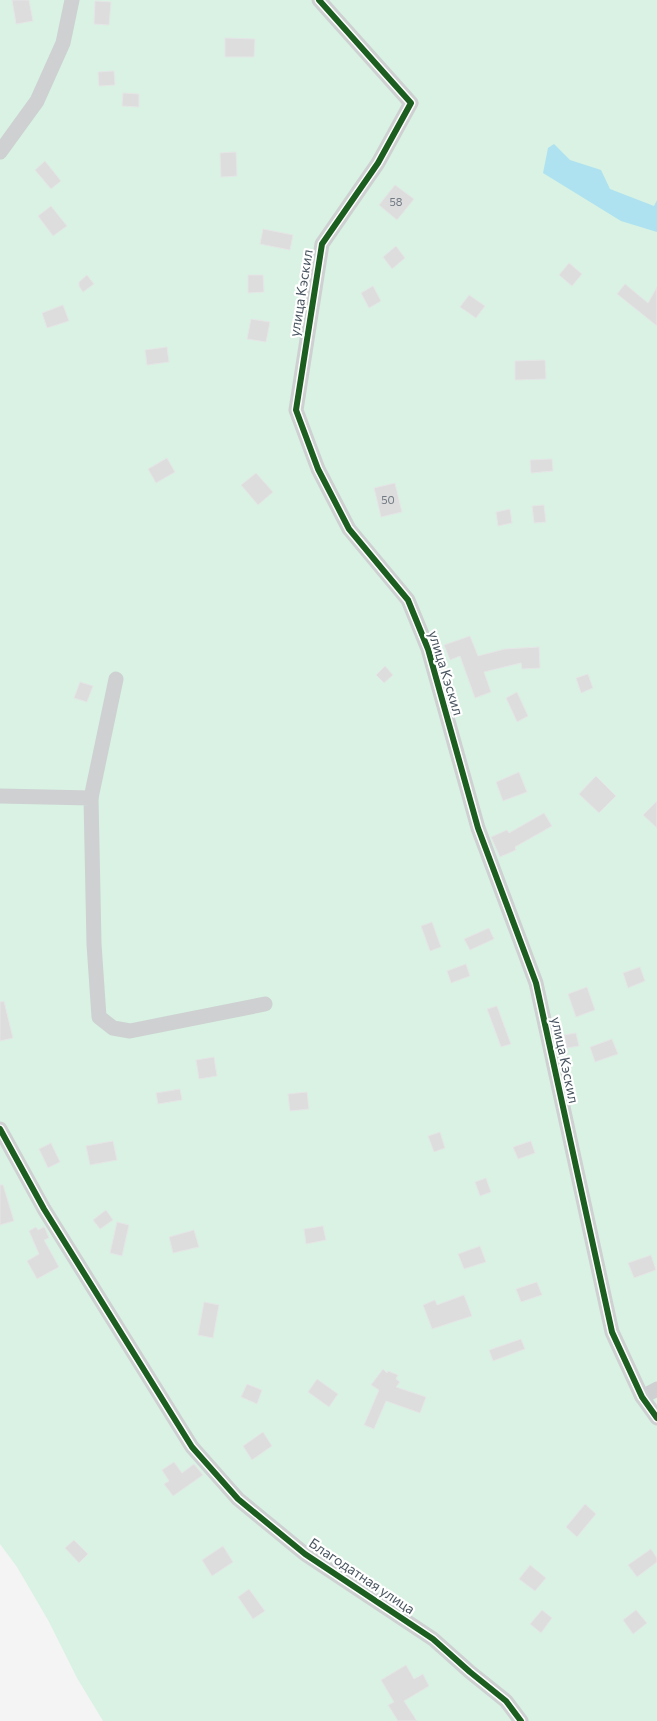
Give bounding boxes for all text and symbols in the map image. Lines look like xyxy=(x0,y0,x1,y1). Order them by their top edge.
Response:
house number: 58 xyxy=(390,195,403,208)
street label: улица Кэскил xyxy=(285,248,316,338)
house number: 50 xyxy=(381,493,395,506)
street label: улица Кэскил xyxy=(425,628,467,717)
street label: улица Кэскил xyxy=(548,1015,583,1105)
street label: Благодатная улица xyxy=(306,1534,418,1617)

